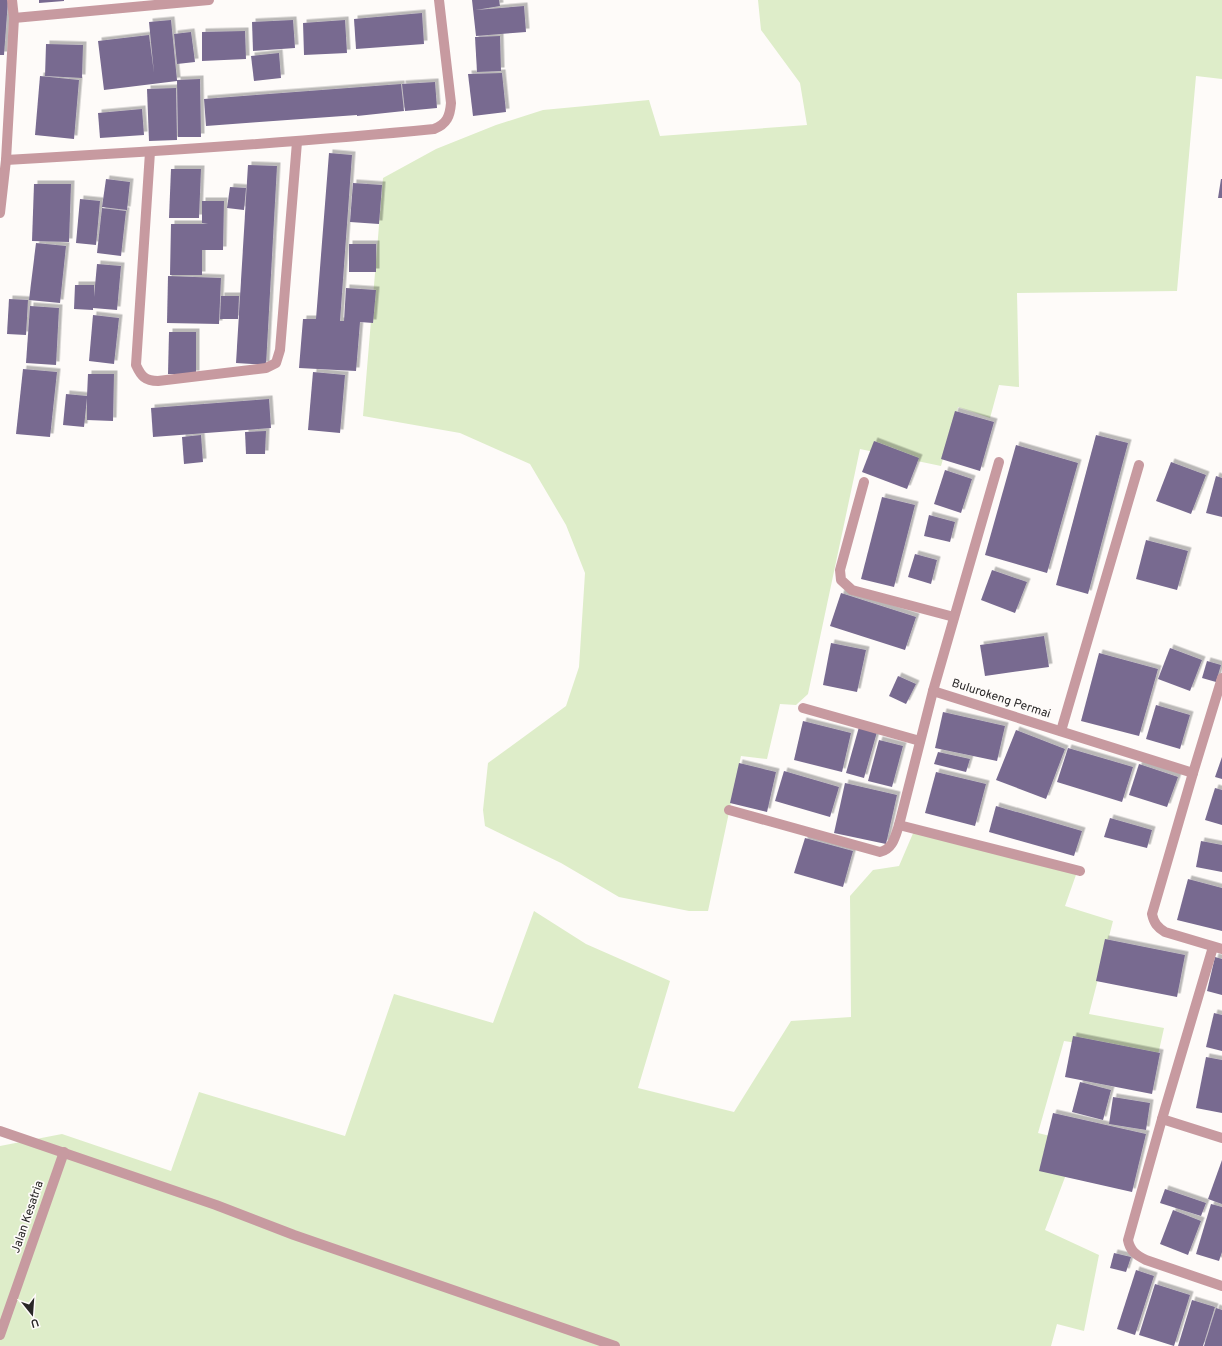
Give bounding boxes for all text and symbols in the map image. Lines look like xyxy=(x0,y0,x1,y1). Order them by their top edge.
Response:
street label: Bulurokeng Permai xyxy=(949,675,1053,723)
street label: Jalan Kesatria xyxy=(8,1179,48,1255)
north arrow xyxy=(12,1294,52,1334)
text: U xyxy=(29,1315,40,1330)

